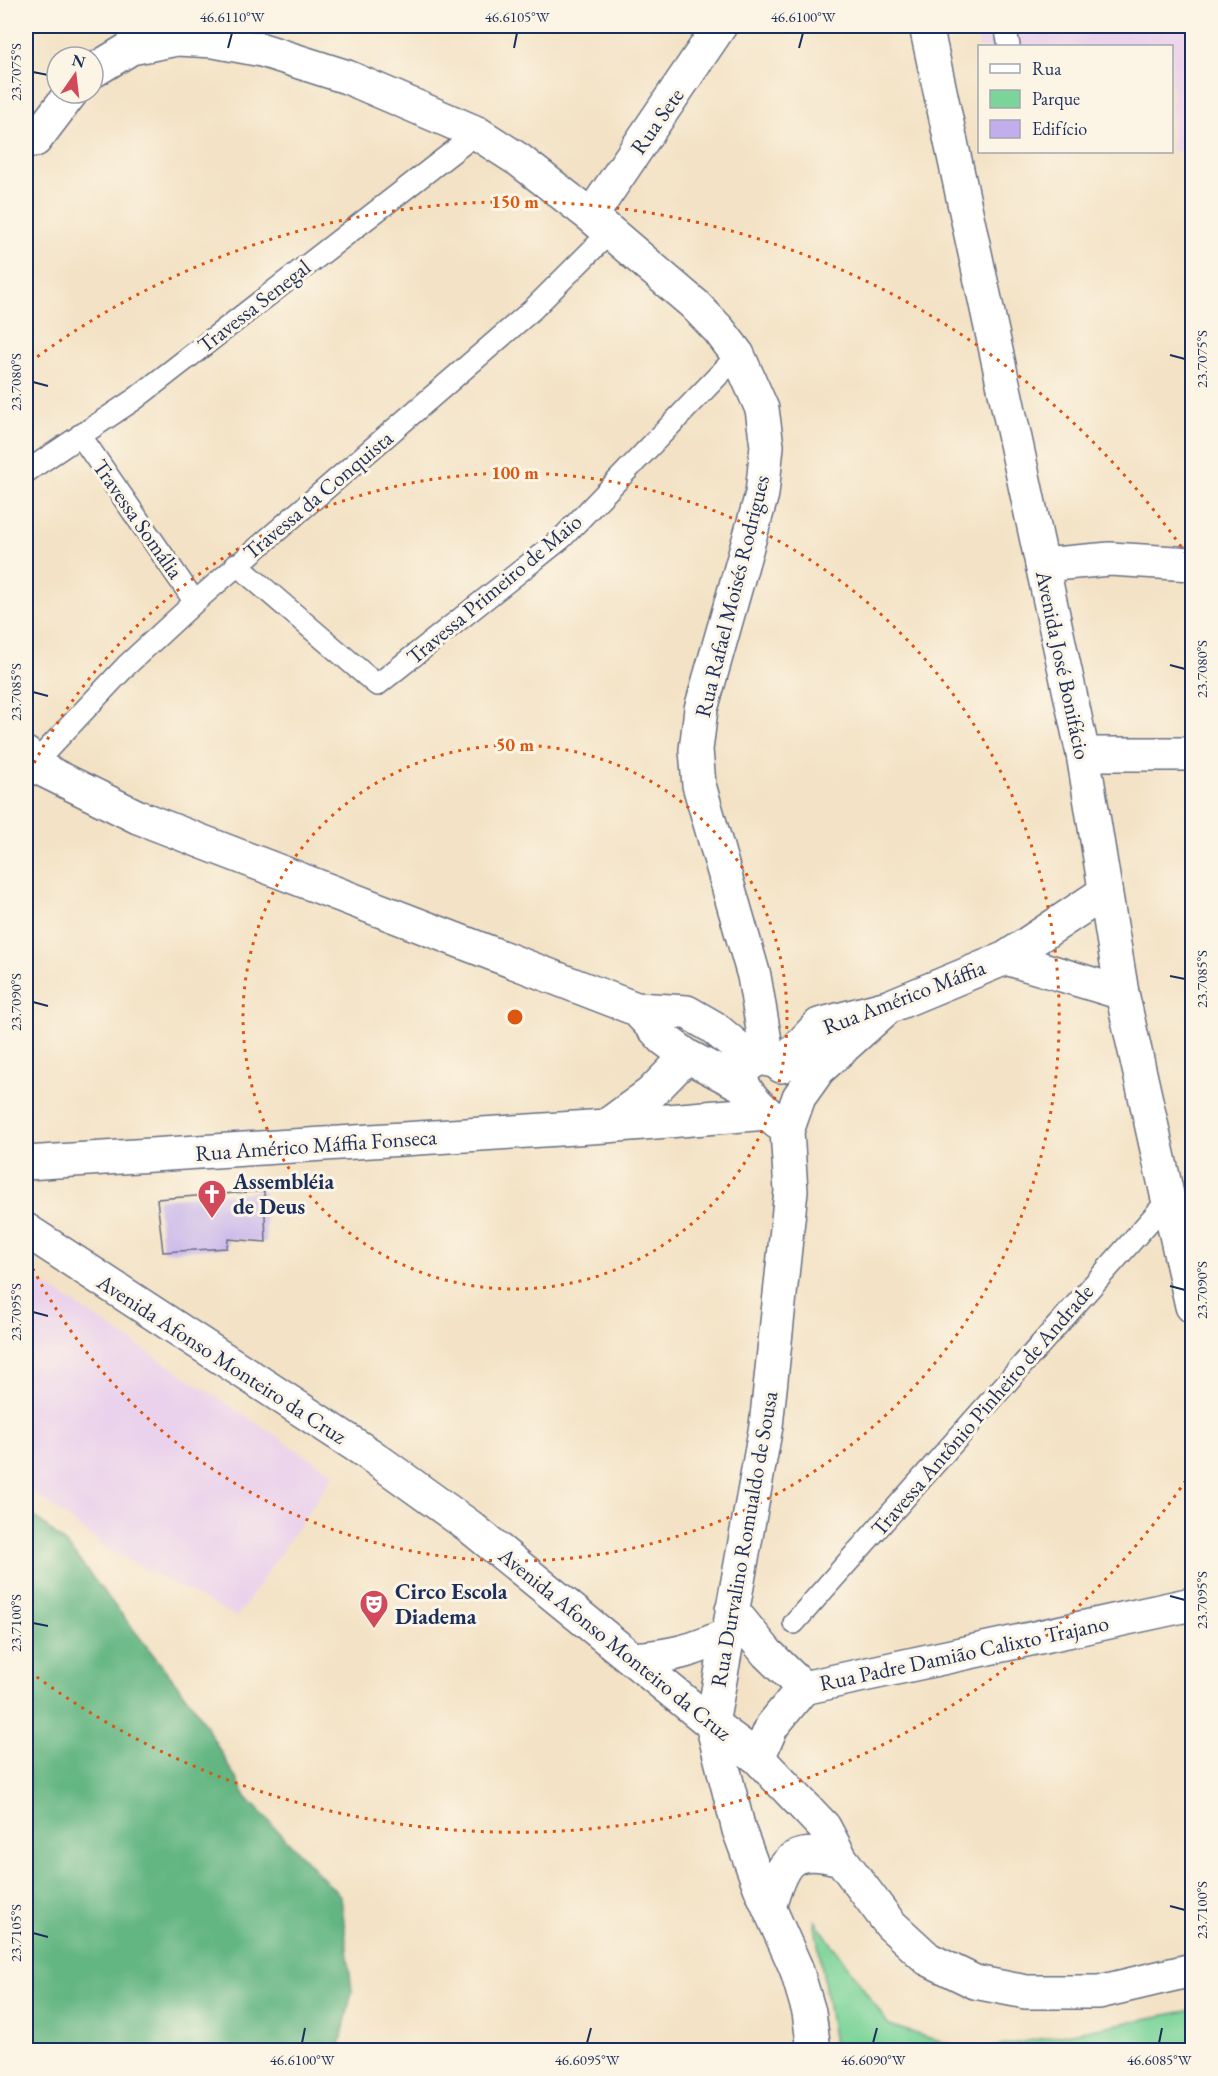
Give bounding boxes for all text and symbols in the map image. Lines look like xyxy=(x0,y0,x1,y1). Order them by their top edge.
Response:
text: 46.6110°W xyxy=(200,7,265,26)
text: 46.6105°W xyxy=(485,7,550,26)
text: 46.6100°W xyxy=(771,7,836,26)
text: 23.7075°S xyxy=(6,43,25,101)
north arrow xyxy=(45,45,105,105)
legend xyxy=(978,45,1173,153)
text: N xyxy=(70,49,87,73)
text: Rua xyxy=(1032,57,1062,80)
street label: Rua Sete xyxy=(624,82,691,160)
text: Parque xyxy=(1032,87,1080,110)
text: Edifício xyxy=(1032,117,1087,140)
text: 150 m xyxy=(491,190,539,213)
street label: Travessa Senegal xyxy=(192,253,316,359)
text: 23.7075°S xyxy=(1192,330,1211,388)
text: 23.7080°S xyxy=(6,353,25,411)
street label: Travessa da Conquista xyxy=(237,424,399,566)
street label: Travessa Somália xyxy=(86,453,190,585)
text: 100 m xyxy=(491,461,539,484)
street label: Rua Rafael Moisés Rodrigues xyxy=(688,472,776,720)
street label: Travessa Primeiro de Maio xyxy=(400,507,588,671)
street label: Avenida José Bonifácio xyxy=(1029,567,1097,762)
text: 23.7080°S xyxy=(1192,640,1211,698)
text: 23.7085°S xyxy=(6,663,25,721)
text: 50 m xyxy=(496,733,534,756)
text: 23.7085°S xyxy=(1192,950,1211,1008)
street label: Rua Américo Máffia xyxy=(819,953,990,1041)
text: 23.7090°S xyxy=(6,973,25,1031)
centre of rings xyxy=(505,1007,525,1027)
street label: Rua Américo Máffia Fonseca xyxy=(194,1122,438,1168)
place label: Assembléia de Deus xyxy=(232,1167,335,1221)
church icon: Assembléia de Deus xyxy=(196,1178,228,1220)
text: 23.7090°S xyxy=(1192,1261,1211,1319)
street label: Avenida Afonso Monteiro da Cruz xyxy=(91,1267,353,1451)
street label: Travessa Antônio Pinheiro de Andrade xyxy=(864,1277,1100,1542)
text: 23.7095°S xyxy=(6,1283,25,1341)
street label: Rua Durvalino Romualdo de Sousa xyxy=(704,1388,784,1689)
street label: Avenida Afonso Monteiro da Cruz xyxy=(492,1540,738,1748)
text: 23.7095°S xyxy=(1192,1571,1211,1629)
place label: Circo Escola Diadema xyxy=(395,1577,508,1631)
theatre icon: Circo Escola Diadema xyxy=(358,1588,390,1630)
text: 23.7100°S xyxy=(6,1594,25,1652)
street label: Rua Padre Damião Calixto Trajano xyxy=(817,1608,1111,1698)
text: 23.7100°S xyxy=(1192,1881,1211,1939)
text: 23.7105°S xyxy=(6,1904,25,1962)
text: 46.6100°W xyxy=(270,2050,335,2069)
text: 46.6095°W xyxy=(555,2050,620,2069)
text: 46.6090°W xyxy=(841,2050,906,2069)
text: 46.6085°W xyxy=(1127,2050,1192,2069)

